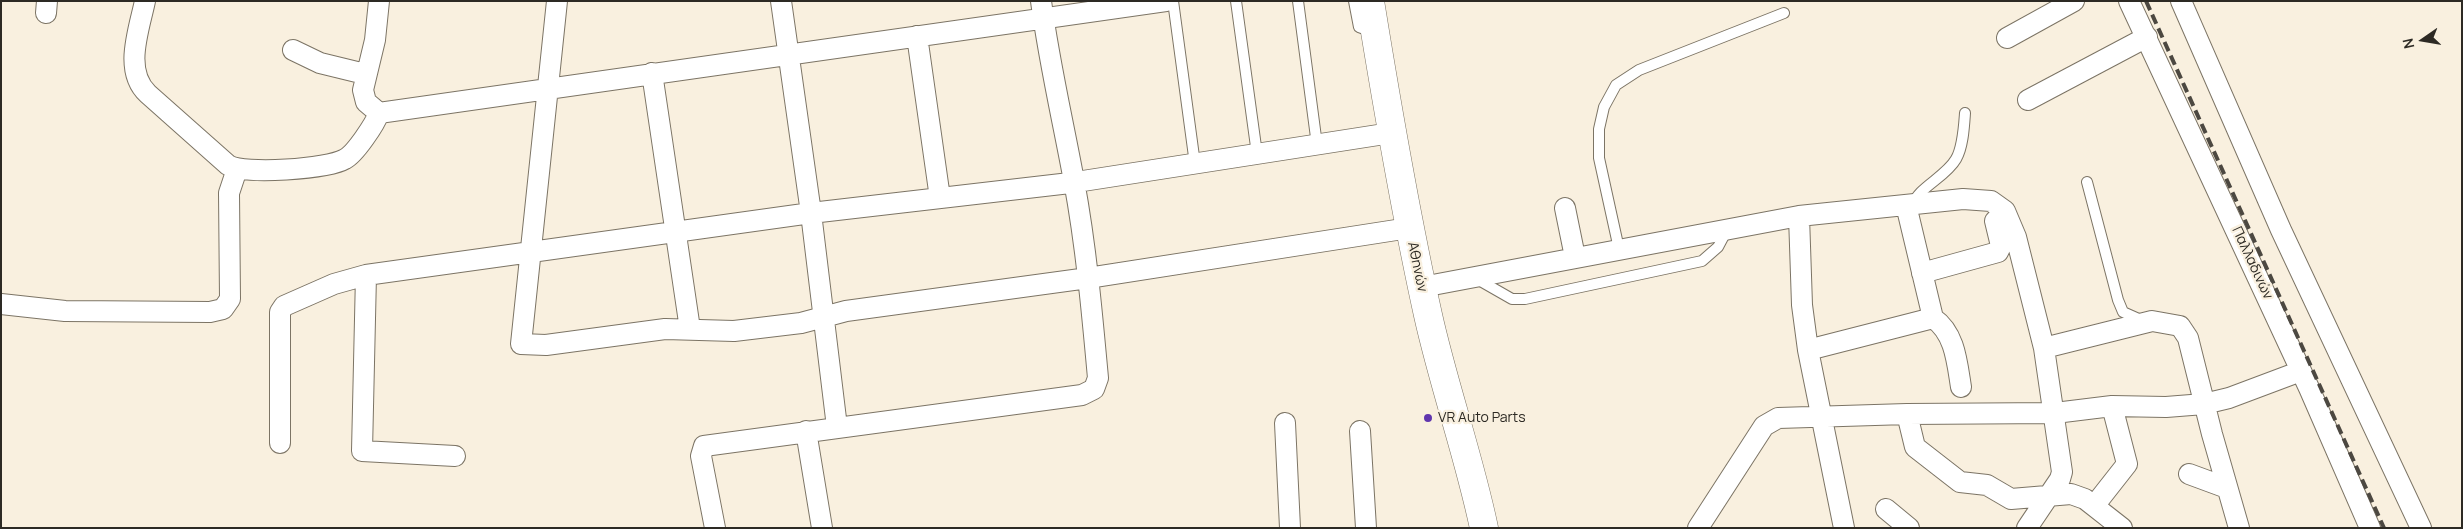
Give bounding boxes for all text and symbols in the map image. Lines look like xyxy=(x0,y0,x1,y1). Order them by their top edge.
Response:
north arrow xyxy=(2398,15,2448,65)
text: N xyxy=(2398,36,2418,51)
street label: Παλλαδινών xyxy=(2228,224,2276,302)
street label: Αθηνών xyxy=(1404,240,1430,294)
place label: VR Auto Parts xyxy=(1438,410,1526,426)
marker: VR Auto Parts xyxy=(1422,412,1434,424)

